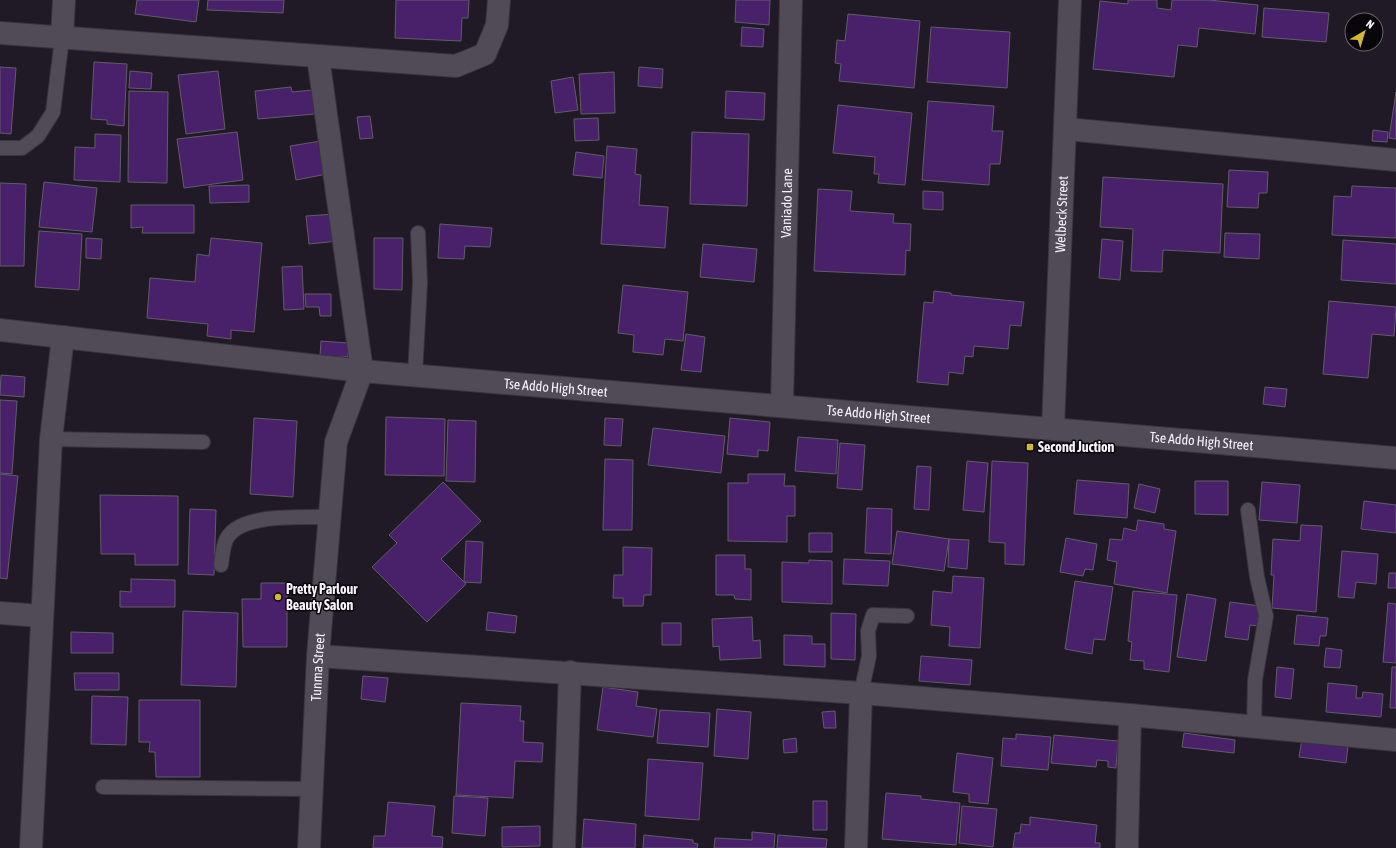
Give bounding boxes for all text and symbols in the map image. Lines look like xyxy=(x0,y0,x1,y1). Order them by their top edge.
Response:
north arrow xyxy=(1344,12,1384,52)
text: N xyxy=(1364,17,1376,31)
street label: Vaniado Lane xyxy=(778,168,795,238)
street label: Welbeck Street xyxy=(1052,175,1071,253)
street label: Tse Addo High Street xyxy=(503,375,608,400)
street label: Tse Addo High Street xyxy=(826,402,931,426)
street label: Tse Addo High Street xyxy=(1149,429,1254,453)
place label: Second Juction xyxy=(1038,439,1115,455)
marker: Second Juction xyxy=(1025,442,1035,452)
place label: Pretty Parlour Beauty Salon xyxy=(286,581,358,613)
marker: Pretty Parlour Beauty Salon xyxy=(273,592,283,602)
street label: Tunma Street xyxy=(308,632,328,702)

